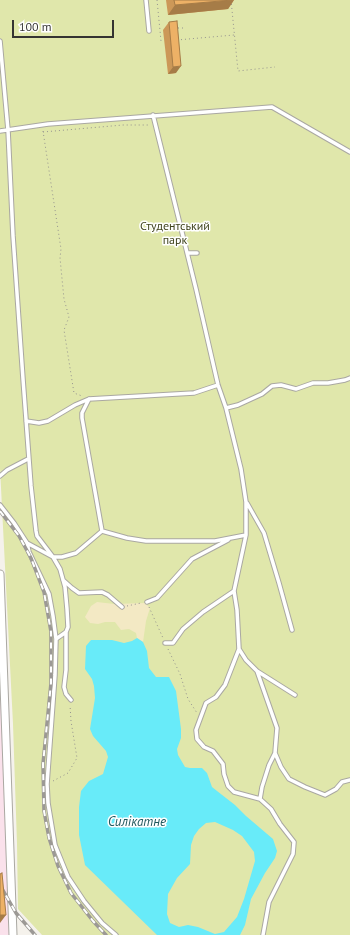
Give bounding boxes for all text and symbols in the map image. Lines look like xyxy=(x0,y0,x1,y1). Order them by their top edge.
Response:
scale bar xyxy=(14,12,116,38)
text: 100 m xyxy=(19,19,52,34)
park label: Студентський парк xyxy=(140,220,210,248)
water label: Силікатне xyxy=(108,814,166,830)

